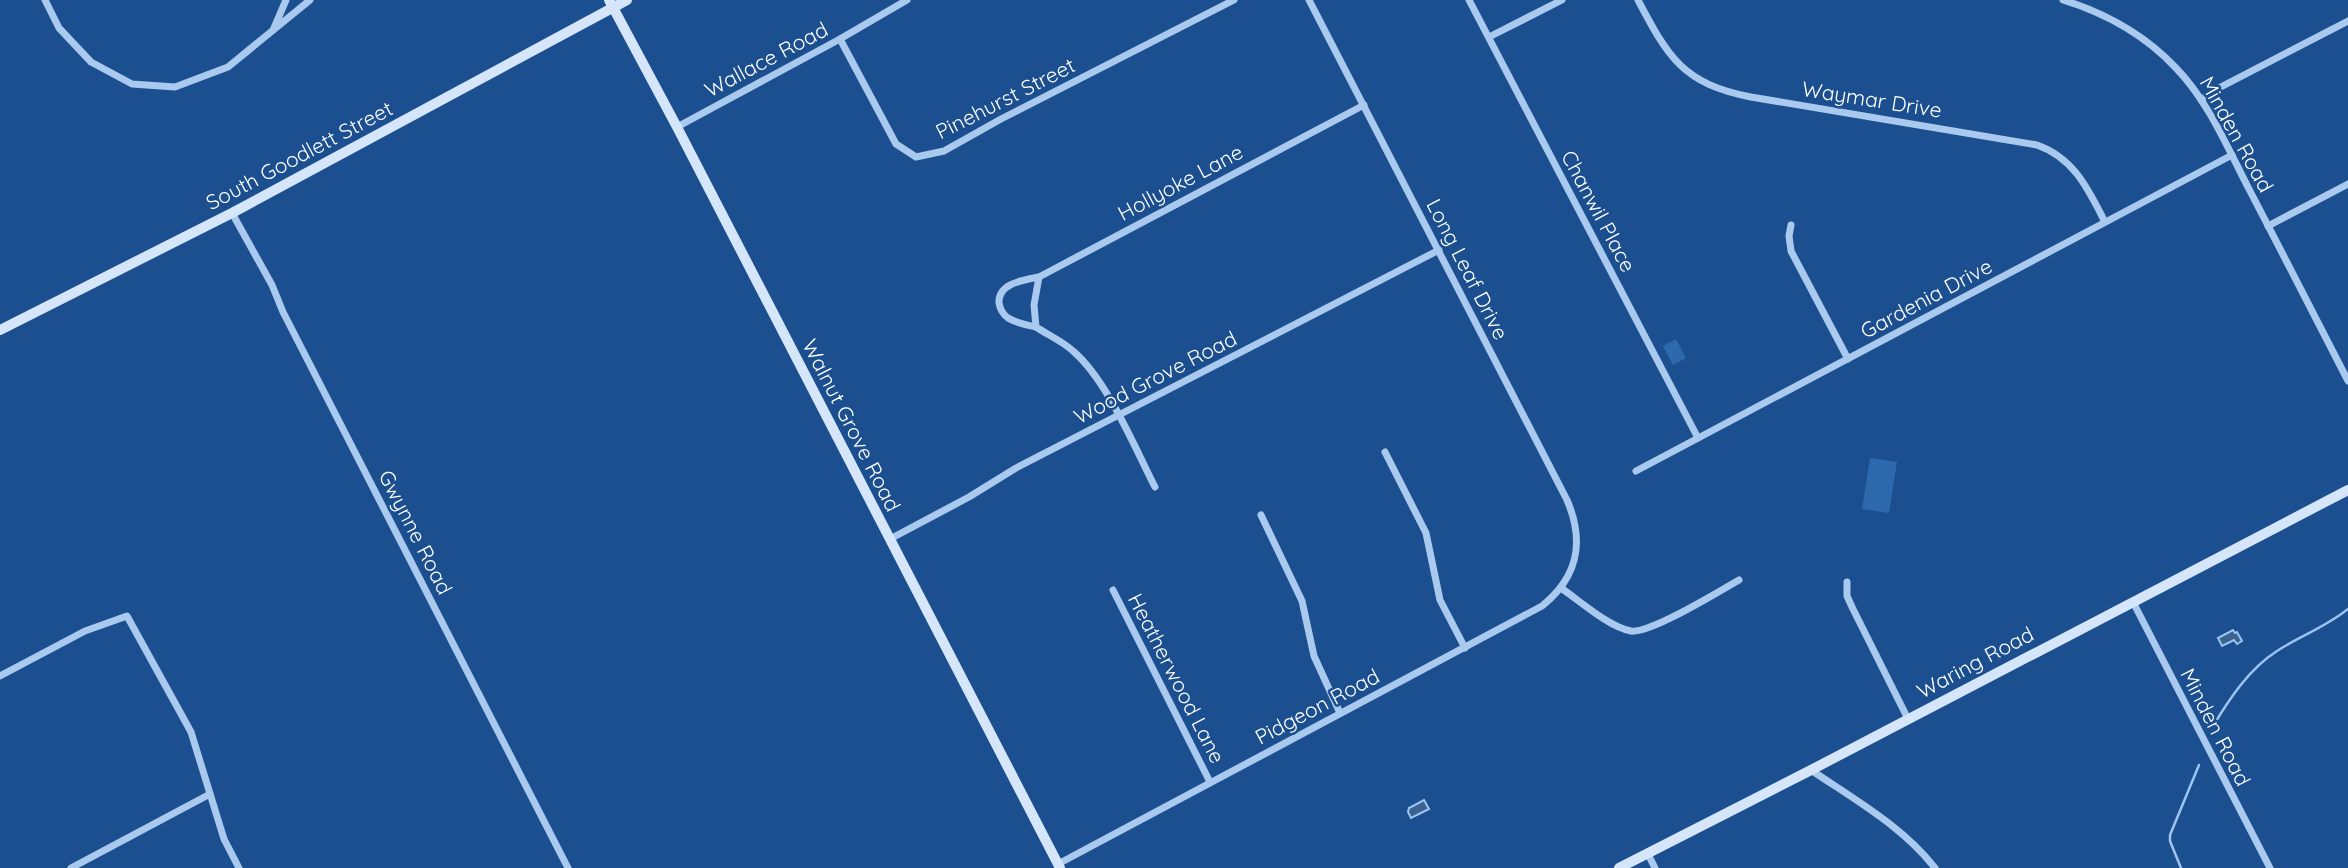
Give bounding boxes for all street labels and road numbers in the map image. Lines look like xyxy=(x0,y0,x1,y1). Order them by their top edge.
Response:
street label: Wallace Road xyxy=(700,16,832,102)
street label: Pinehurst Street xyxy=(931,52,1079,144)
street label: Minden Road xyxy=(2194,71,2280,197)
street label: Waymar Drive xyxy=(1800,75,1944,123)
street label: South Goodlett Street xyxy=(201,95,397,215)
street label: Hollyoke Lane xyxy=(1113,138,1247,226)
street label: Chanwil Place xyxy=(1556,146,1642,276)
street label: Long Leaf Drive xyxy=(1421,194,1515,344)
street label: Gardenia Drive xyxy=(1856,252,1996,344)
street label: Wood Grove Road xyxy=(1069,325,1241,429)
street label: Walnut Grove Road xyxy=(797,334,907,516)
street label: Gwynne Road xyxy=(373,465,459,599)
street label: Heatherwood Lane xyxy=(1123,589,1231,767)
street label: Waring Road xyxy=(1912,620,2038,704)
street label: Pidgeon Road xyxy=(1250,662,1384,750)
street label: Minden Road xyxy=(2175,664,2257,790)

